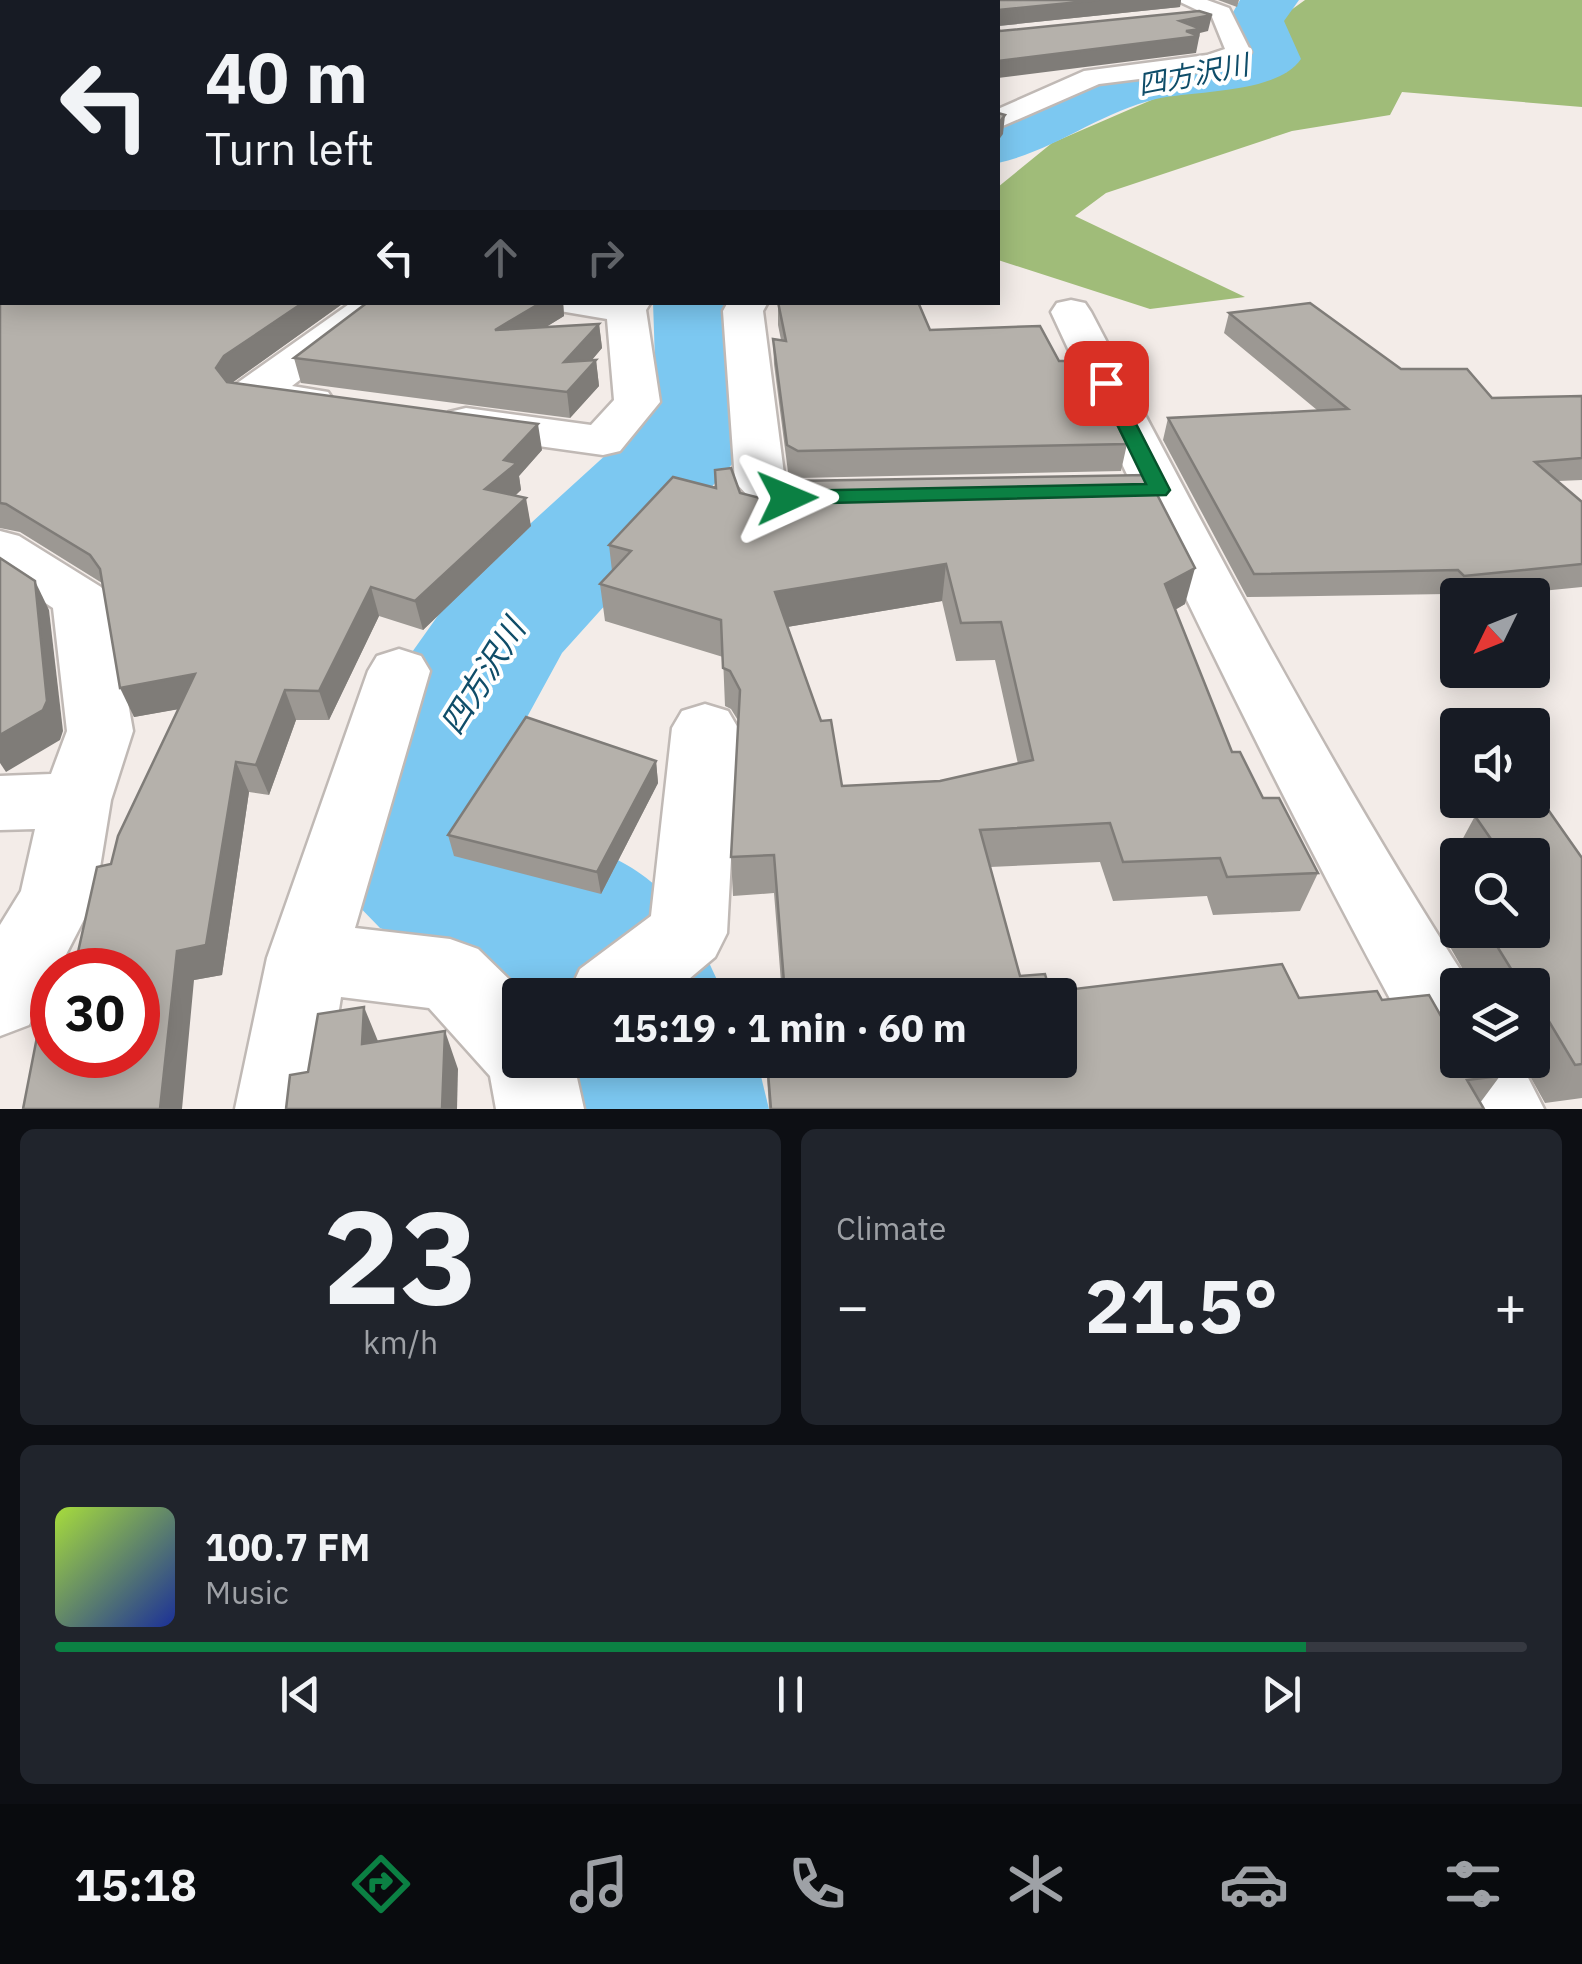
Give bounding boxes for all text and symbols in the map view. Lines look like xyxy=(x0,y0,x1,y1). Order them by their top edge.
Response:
text: 40 m xyxy=(205,31,368,122)
icon: left xyxy=(40,40,170,170)
water label: 四方沢川 xyxy=(1134,45,1254,103)
text: Turn left xyxy=(205,119,374,177)
icon: left xyxy=(368,230,423,285)
icon: ahead xyxy=(473,230,528,285)
icon: right xyxy=(578,230,633,285)
pin xyxy=(1064,341,1149,426)
icon: arrive xyxy=(1079,356,1134,411)
position arrow xyxy=(735,446,839,550)
north arrow xyxy=(1440,578,1550,688)
map controls xyxy=(1440,578,1550,1078)
water label: 四方沢川 xyxy=(430,608,535,741)
button: sound xyxy=(1440,708,1550,818)
button: search xyxy=(1440,838,1550,948)
speed limit sign: 30 xyxy=(30,948,160,1078)
button: layers xyxy=(1440,968,1550,1078)
text: 15:19 · 1 min · 60 m xyxy=(612,1003,967,1052)
text: 23 xyxy=(322,1171,479,1340)
text: Climate xyxy=(836,1207,946,1249)
text: 21.5° xyxy=(1085,1256,1278,1354)
text: − xyxy=(836,1270,869,1341)
text: + xyxy=(1494,1270,1527,1341)
text: km/h xyxy=(363,1321,438,1363)
text: 100.7 FM xyxy=(205,1522,370,1571)
text: Music xyxy=(205,1571,289,1613)
icon: previous xyxy=(273,1667,328,1722)
icon: pause xyxy=(763,1667,818,1722)
icon: next xyxy=(1254,1667,1309,1722)
icon: directions xyxy=(346,1849,416,1919)
icon: music xyxy=(564,1849,634,1919)
icon: phone xyxy=(782,1849,852,1919)
icon: climate xyxy=(1001,1849,1071,1919)
icon: car xyxy=(1219,1849,1289,1919)
icon: filters xyxy=(1438,1849,1508,1919)
text: 15:18 xyxy=(74,1855,197,1913)

